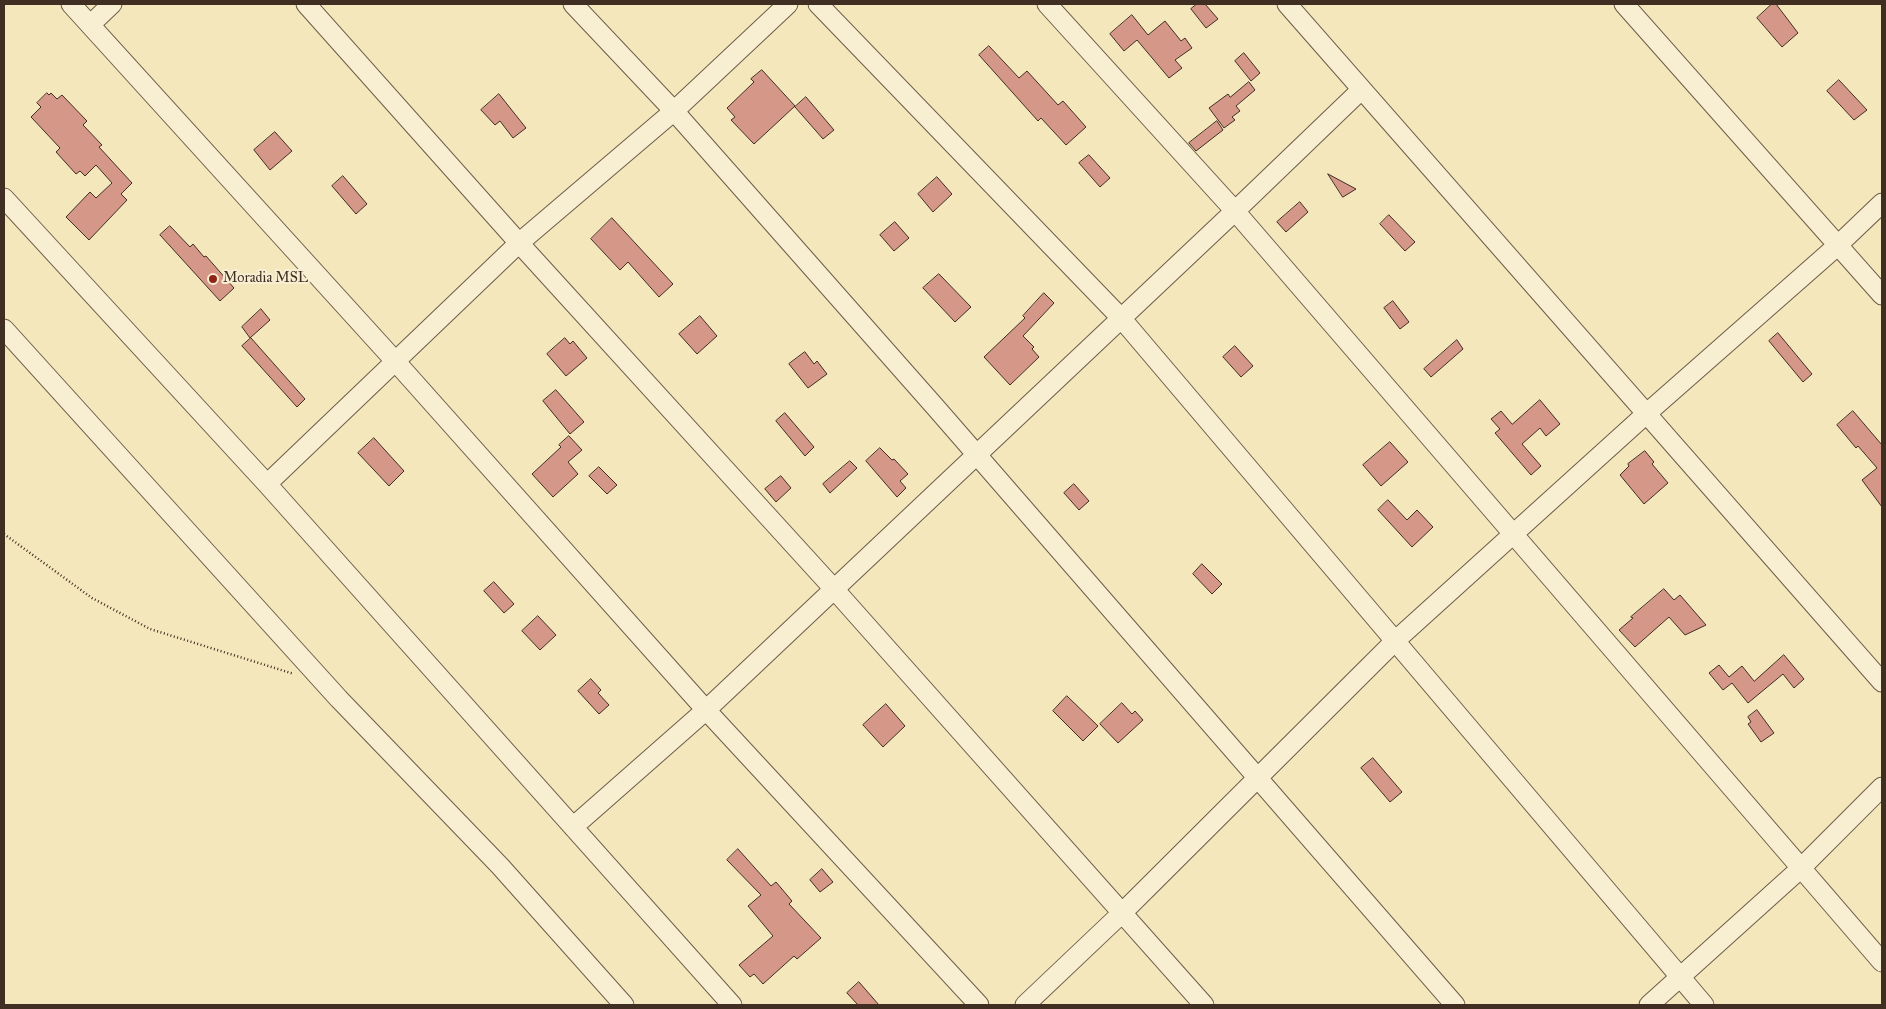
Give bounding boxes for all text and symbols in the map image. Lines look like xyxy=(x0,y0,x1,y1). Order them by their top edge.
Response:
place label: Moradia MSL xyxy=(223,271,308,287)
marker: Moradia MSL xyxy=(207,273,219,285)

